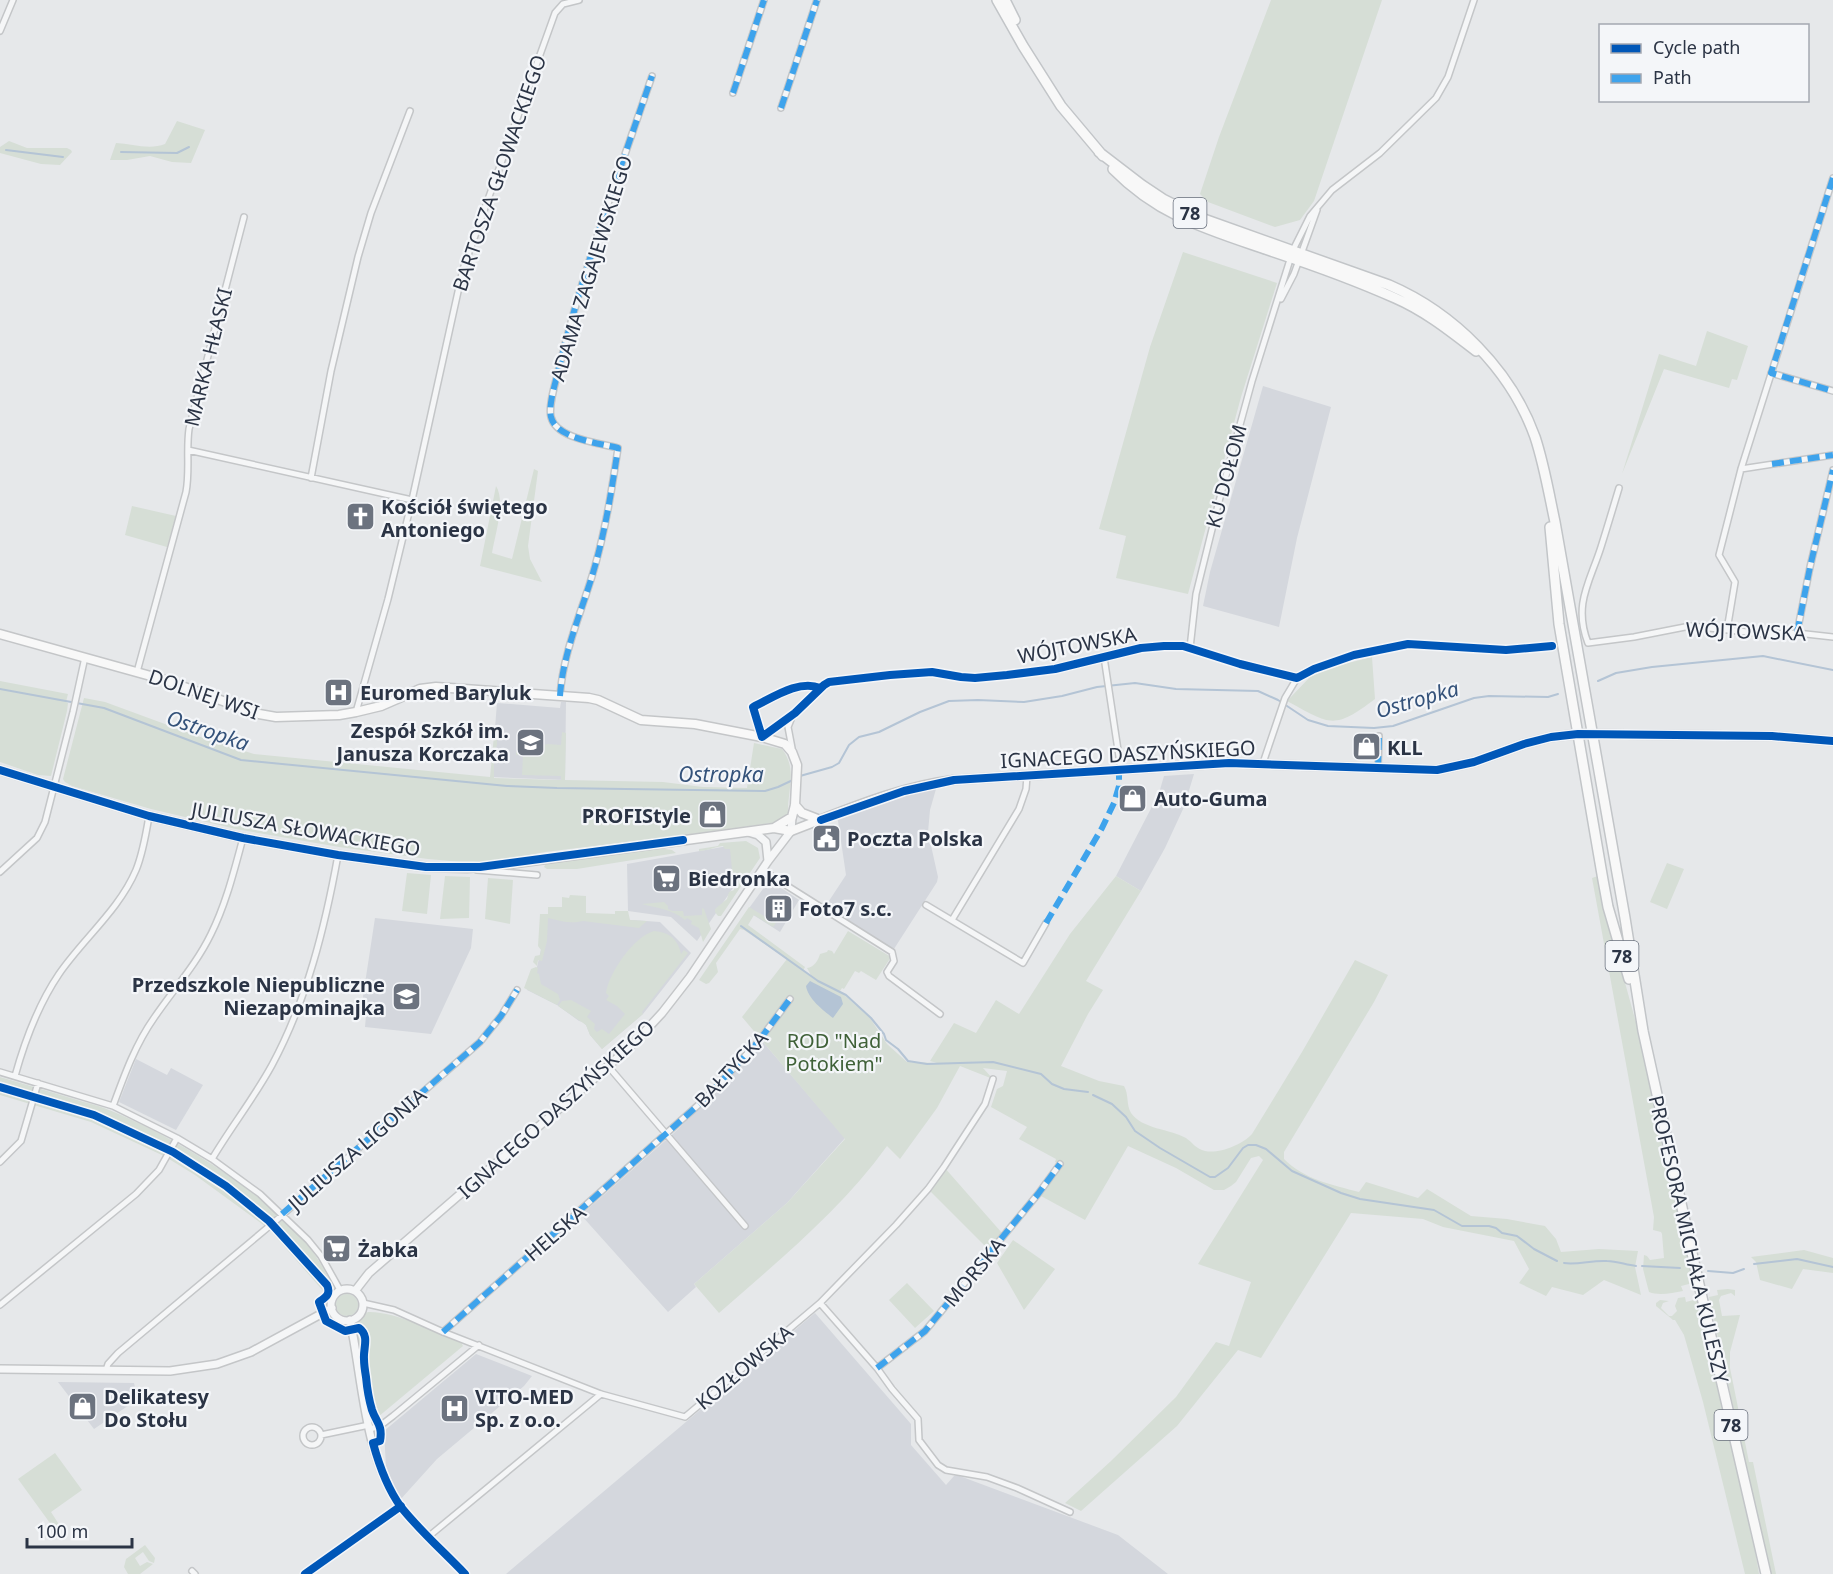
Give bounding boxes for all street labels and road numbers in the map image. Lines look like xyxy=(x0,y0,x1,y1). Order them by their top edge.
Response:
street label: BARTOSZA GŁOWACKIEGO xyxy=(446,51,552,295)
street label: ADAMA ZAGAJEWSKIEGO xyxy=(544,152,638,384)
road number: 78 xyxy=(1174,198,1206,228)
street label: MARKA HŁASKI xyxy=(178,285,238,429)
street label: KU DOŁOM xyxy=(1199,421,1253,531)
street label: WÓJTOWSKA xyxy=(1685,615,1807,647)
street label: WÓJTOWSKA xyxy=(1015,620,1139,670)
street label: DOLNEJ WSI xyxy=(145,662,263,726)
street label: IGNACEGO DASZYŃSKIEGO xyxy=(1000,734,1256,774)
street label: JULIUSZA SŁOWACKIEGO xyxy=(187,795,423,862)
road number: 78 xyxy=(1606,941,1638,971)
street label: IGNACEGO DASZYŃSKIEGO xyxy=(452,1014,660,1204)
street label: BAŁTYCKA xyxy=(688,1025,774,1113)
street label: JULIUSZA LIGONIA xyxy=(281,1081,432,1218)
street label: PROFESORA MICHAŁA KULESZY xyxy=(1643,1092,1735,1386)
street label: HELSKA xyxy=(519,1199,591,1267)
street label: MORSKA xyxy=(937,1232,1011,1312)
street label: KOZŁOWSKA xyxy=(690,1318,798,1416)
road number: 78 xyxy=(1714,1410,1748,1440)

